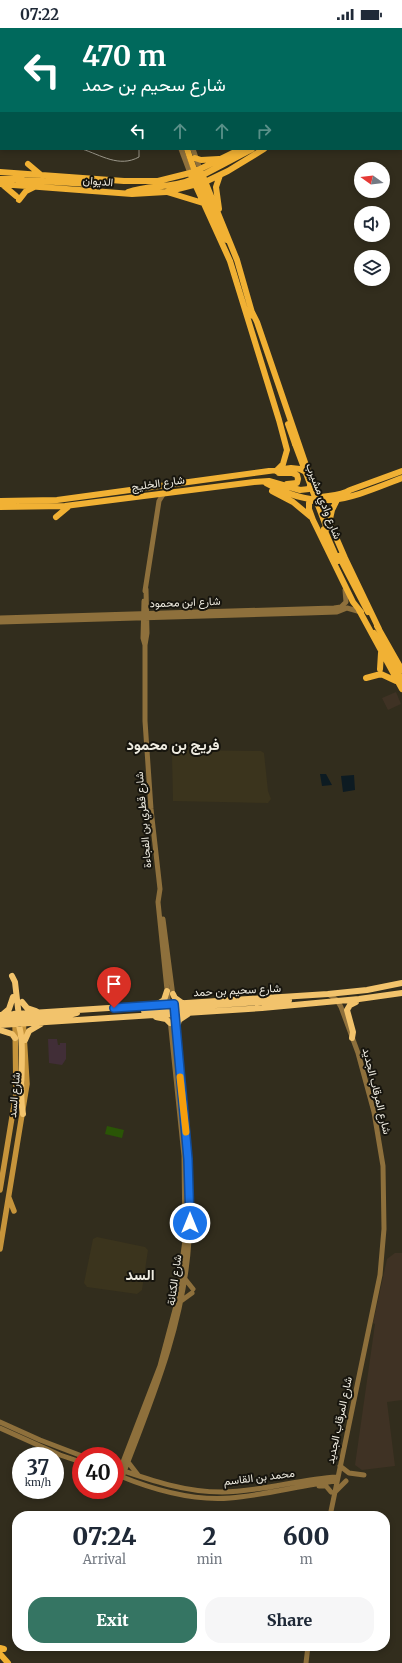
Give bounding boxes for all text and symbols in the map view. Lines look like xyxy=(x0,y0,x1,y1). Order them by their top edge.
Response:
text: 07:22 xyxy=(20,5,59,24)
text: 470 m xyxy=(82,38,166,74)
icon: left xyxy=(16,44,68,96)
text: شارع سحيم بن حمد xyxy=(82,73,226,96)
icon: left xyxy=(127,120,149,142)
icon: ahead xyxy=(169,120,191,142)
icon: ahead xyxy=(211,120,233,142)
icon: right xyxy=(253,120,275,142)
north arrow xyxy=(354,162,390,198)
map controls xyxy=(354,162,390,286)
street label: الديوان xyxy=(82,173,114,189)
button: sound xyxy=(354,206,390,242)
button: layers xyxy=(354,250,390,286)
street label: شارع وادي مشيرب xyxy=(300,461,345,542)
street label: شارع الخليج xyxy=(130,472,186,495)
street label: شارع ابن محمود xyxy=(149,594,221,611)
district label: فريج بن محمود xyxy=(127,735,219,755)
street label: شارع قطري بن الفجاءة xyxy=(132,771,157,869)
pin xyxy=(97,967,131,1008)
icon: arrive xyxy=(103,973,125,995)
street label: شارع سحيم بن حمد xyxy=(193,981,282,1000)
street label: شارع المرقاب الجديد xyxy=(359,1046,395,1136)
street label: شارع السد xyxy=(5,1071,24,1118)
position arrow xyxy=(169,1202,211,1244)
street label: شارع الكنانة xyxy=(163,1253,186,1307)
district label: السد xyxy=(125,1265,155,1284)
street label: شارع المرقاب الجديد xyxy=(323,1375,356,1465)
speed limit sign: 40 xyxy=(72,1447,124,1499)
text: 37 xyxy=(27,1455,49,1480)
street label: محمد بن القاسم xyxy=(223,1466,296,1489)
text: km/h xyxy=(25,1476,51,1489)
text: 07:24 xyxy=(72,1521,136,1552)
text: 2 xyxy=(203,1521,217,1552)
text: 600 xyxy=(283,1521,330,1552)
text: Arrival xyxy=(83,1551,126,1568)
text: min xyxy=(197,1551,222,1568)
text: m xyxy=(300,1551,313,1568)
button: Exit xyxy=(28,1597,197,1643)
button: Share xyxy=(205,1597,374,1643)

